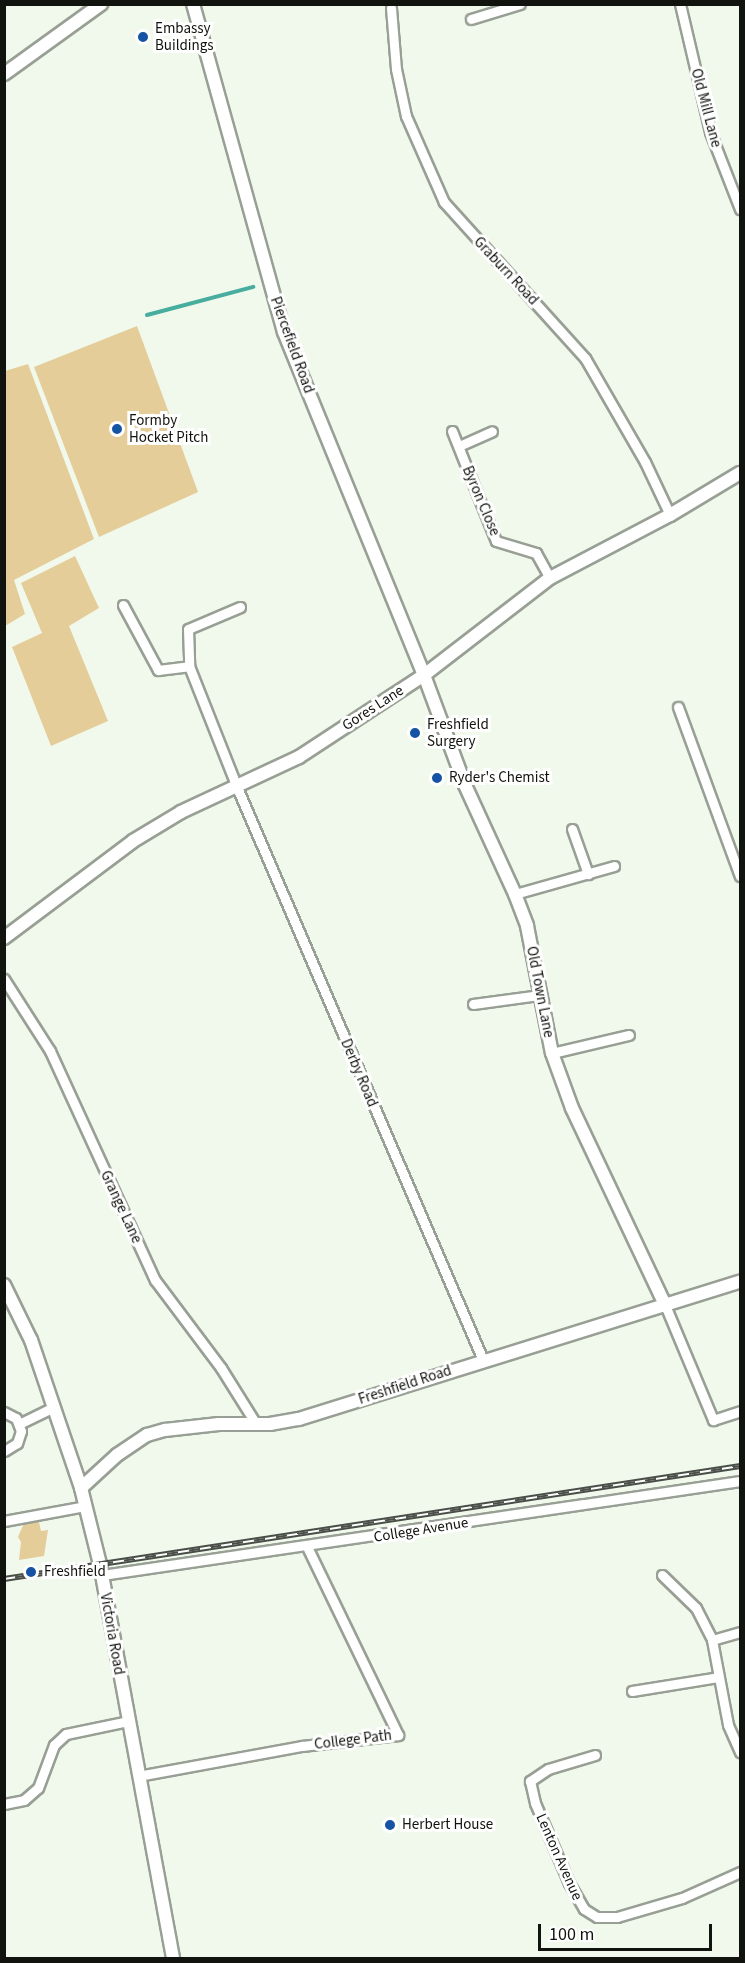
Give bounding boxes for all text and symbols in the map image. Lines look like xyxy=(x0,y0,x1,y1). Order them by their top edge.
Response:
place label: Embassy Buildings xyxy=(155,19,214,54)
marker: Embassy Buildings xyxy=(136,30,150,44)
street label: Old Mill Lane xyxy=(687,67,725,149)
street label: Graburn Road xyxy=(470,233,542,309)
street label: Piercefield Road xyxy=(266,294,318,396)
place label: Formby Hocket Pitch xyxy=(129,411,208,446)
marker: Formby Hocket Pitch xyxy=(110,422,124,436)
street label: Byron Close xyxy=(458,463,504,539)
street label: Gores Lane xyxy=(339,681,407,735)
place label: Freshfield Surgery xyxy=(427,715,489,750)
marker: Freshfield Surgery xyxy=(408,726,422,740)
place label: Ryder's Chemist xyxy=(449,769,550,787)
marker: Ryder's Chemist xyxy=(430,771,444,785)
street label: Old Town Lane xyxy=(522,945,558,1039)
street label: Derby Road xyxy=(337,1036,381,1110)
street label: Grange Lane xyxy=(96,1168,146,1246)
street label: Freshfield Road xyxy=(356,1361,454,1409)
street label: College Avenue xyxy=(372,1514,470,1546)
marker: Freshfield xyxy=(22,1563,40,1581)
place label: Freshfield xyxy=(44,1563,106,1581)
street label: Victoria Road xyxy=(96,1592,128,1676)
street label: College Path xyxy=(313,1726,393,1754)
street label: Lenton Avenue xyxy=(532,1811,586,1903)
place label: Herbert House xyxy=(402,1816,493,1834)
marker: Herbert House xyxy=(383,1818,397,1832)
scale bar xyxy=(541,1912,715,1950)
text: 100 m xyxy=(549,1922,594,1947)

